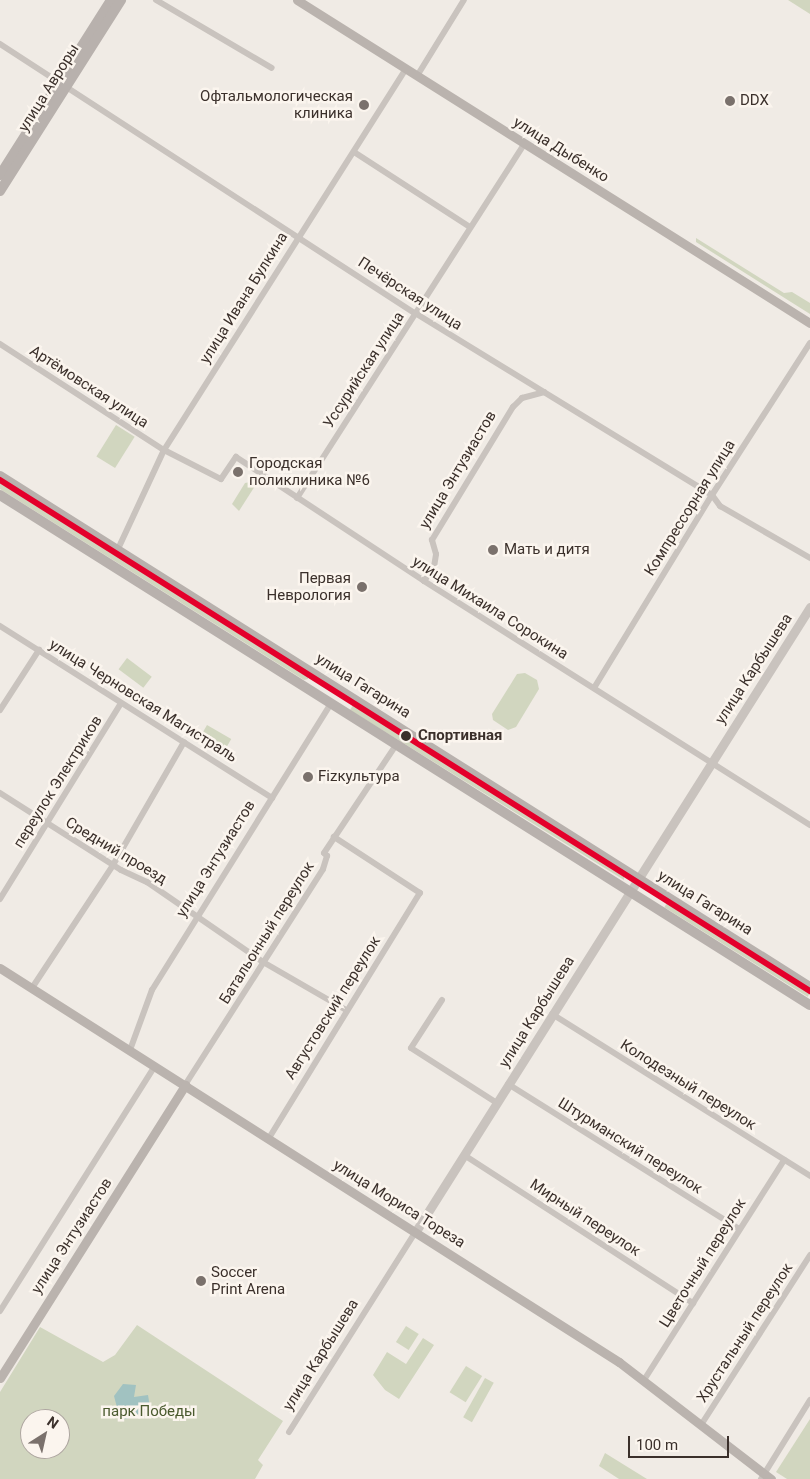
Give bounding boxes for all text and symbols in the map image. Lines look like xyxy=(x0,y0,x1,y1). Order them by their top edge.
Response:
street label: улица Авроры xyxy=(15,41,83,135)
place label: Офтальмологическая клиника xyxy=(200,87,353,122)
place label: DDX xyxy=(740,92,769,110)
marker: DDX xyxy=(724,95,736,107)
marker: Офтальмологическая клиника xyxy=(357,98,371,112)
street label: улица Дыбенко xyxy=(510,113,612,187)
street label: улица Ивана Булкина xyxy=(196,229,292,367)
street label: Печёрская улица xyxy=(355,254,465,334)
street label: Уссурийская улица xyxy=(320,309,408,431)
street label: Артёмовская улица xyxy=(26,342,152,432)
street label: улица Энтузиастов xyxy=(416,408,500,532)
street label: Компрессорная улица xyxy=(641,437,739,579)
place label: Городская поликлиника №6 xyxy=(249,454,370,489)
marker: Городская поликлиника №6 xyxy=(231,465,245,479)
place label: Мать и дитя xyxy=(504,541,590,559)
marker: Мать и дитя xyxy=(486,543,500,557)
street label: улица Михаила Сорокина xyxy=(409,553,571,663)
place label: Первая Неврология xyxy=(266,569,351,604)
marker: Первая Неврология xyxy=(355,580,369,594)
street label: улица Карбышева xyxy=(712,610,796,728)
street label: улица Черновская Магистраль xyxy=(46,636,240,766)
street label: улица Гагарина xyxy=(312,650,414,722)
street label: переулок Электриков xyxy=(10,712,106,852)
place label: Спортивная xyxy=(418,727,502,745)
marker: Спортивная xyxy=(398,728,414,744)
place label: Fizкультура xyxy=(318,768,400,786)
marker: Fizкультура xyxy=(302,771,314,783)
street label: улица Энтузиастов xyxy=(173,797,259,921)
street label: Средний проезд xyxy=(62,814,170,888)
street label: Батальонный переулок xyxy=(216,858,318,1008)
street label: улица Гагарина xyxy=(654,867,756,939)
street label: Августовский переулок xyxy=(281,933,385,1083)
street label: улица Карбышева xyxy=(495,953,579,1071)
street label: Колодезный переулок xyxy=(617,1036,759,1134)
street label: Штурманский переулок xyxy=(554,1094,706,1198)
street label: улица Мориса Тореза xyxy=(330,1156,468,1252)
street label: улица Энтузиастов xyxy=(28,1175,116,1297)
street label: Мирный переулок xyxy=(526,1176,644,1260)
street label: Цветочный переулок xyxy=(656,1195,750,1331)
street label: Хрустальный переулок xyxy=(693,1260,797,1406)
place label: Soccer Print Arena xyxy=(211,1263,285,1298)
marker: Soccer Print Arena xyxy=(195,1275,207,1287)
street label: улица Карбышева xyxy=(279,1296,363,1414)
park label: парк Победы xyxy=(102,1403,196,1421)
north arrow xyxy=(20,1409,70,1459)
text: N xyxy=(44,1413,62,1432)
scale bar xyxy=(630,1426,731,1458)
text: 100 m xyxy=(636,1436,678,1454)

